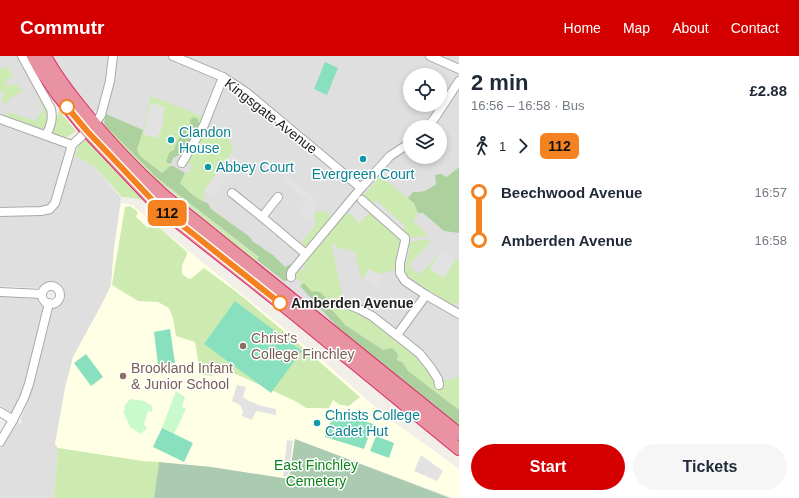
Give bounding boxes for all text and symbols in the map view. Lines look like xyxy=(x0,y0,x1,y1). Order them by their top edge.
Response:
text: Commutr xyxy=(20,17,104,38)
text: Home xyxy=(564,20,601,36)
text: Map xyxy=(623,20,650,36)
text: About xyxy=(672,20,709,36)
text: Contact xyxy=(731,20,779,36)
map controls xyxy=(403,68,447,164)
button: locate xyxy=(403,68,447,112)
text: 2 min xyxy=(471,70,528,95)
street label: Kingsgate Avenue xyxy=(222,75,320,157)
text: £2.88 xyxy=(749,82,787,99)
text: 16:56 – 16:58 · Bus xyxy=(471,98,584,113)
unlabelled marker xyxy=(59,99,75,115)
button: layers xyxy=(403,120,447,164)
place label: Clandon House xyxy=(179,124,231,156)
marker: Clandon House xyxy=(166,135,176,145)
icon: walk xyxy=(471,135,493,157)
icon: forward xyxy=(512,135,534,157)
text: 112 xyxy=(548,138,571,154)
text: 1 xyxy=(499,139,506,154)
marker: Evergreen Court xyxy=(358,154,368,164)
place label: Abbey Court xyxy=(216,159,294,175)
marker: Abbey Court xyxy=(203,162,213,172)
place label: Evergreen Court xyxy=(312,166,414,182)
text: Beechwood Avenue xyxy=(501,184,642,201)
text: 16:57 xyxy=(754,185,787,200)
line badge: 112 xyxy=(144,200,190,226)
text: 112 xyxy=(156,205,178,221)
text: Amberden Avenue xyxy=(501,232,632,249)
text: 16:58 xyxy=(754,233,787,248)
marker: Amberden Avenue xyxy=(272,295,288,311)
place label: Amberden Avenue xyxy=(291,295,414,311)
place label: Christ's College Finchley xyxy=(251,330,355,362)
marker: Christ's College Finchley xyxy=(238,341,248,351)
place label: Brookland Infant & Junior School xyxy=(131,360,233,392)
marker: Brookland Infant & Junior School xyxy=(118,371,128,381)
place label: Christs College Cadet Hut xyxy=(325,407,420,439)
marker: Christs College Cadet Hut xyxy=(312,418,322,428)
button: Start xyxy=(471,444,625,490)
button: Tickets xyxy=(633,444,787,490)
park label: East Finchley Cemetery xyxy=(274,457,358,489)

